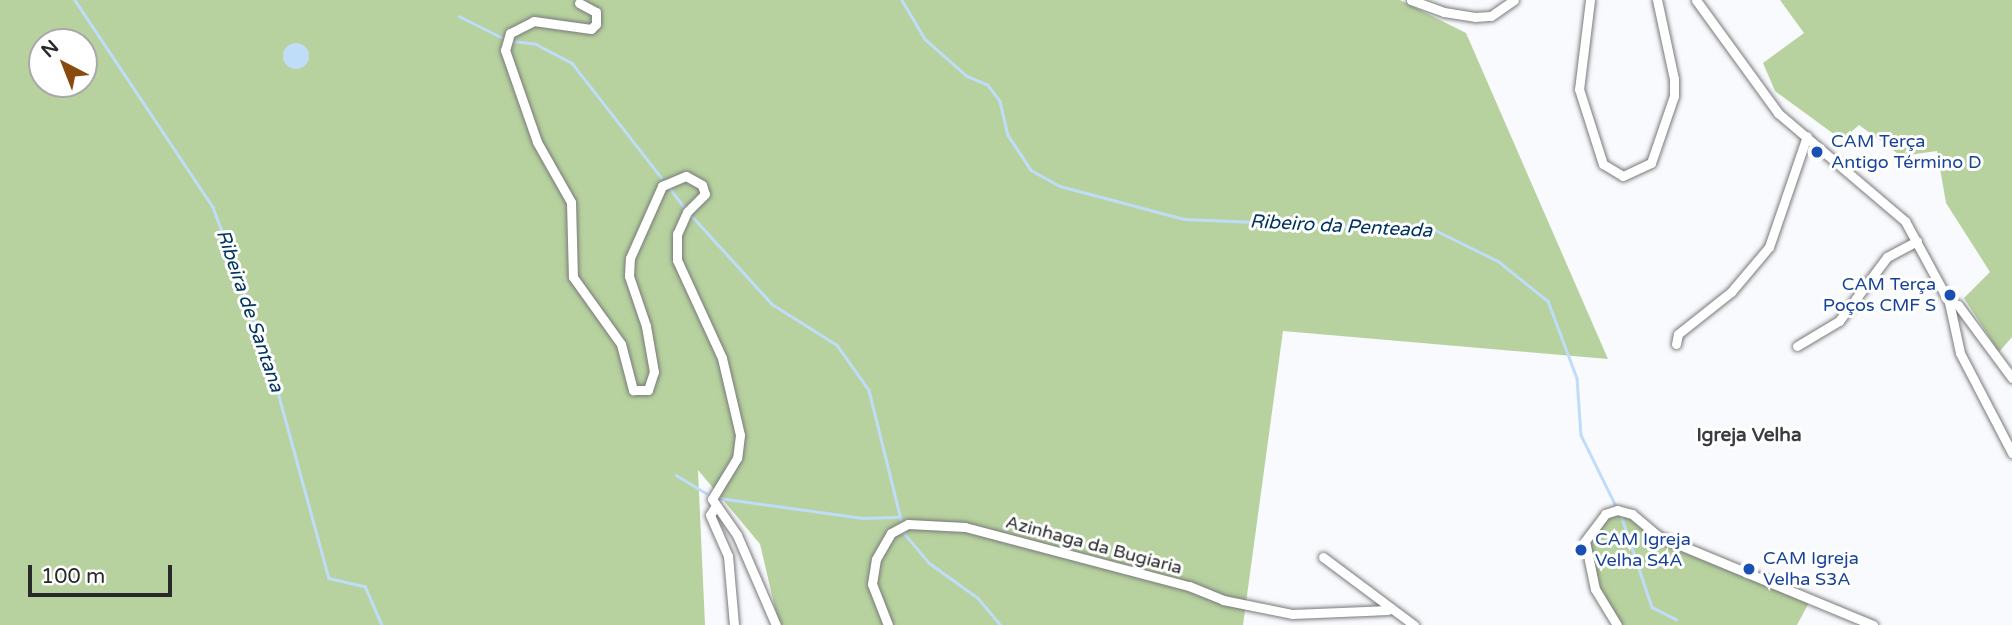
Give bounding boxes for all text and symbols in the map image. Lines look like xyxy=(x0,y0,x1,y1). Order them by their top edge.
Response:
north arrow xyxy=(28,28,98,98)
text: N xyxy=(37,36,63,62)
place label: CAM Terça Antigo Término D xyxy=(1831,131,1981,174)
marker: CAM Terça Antigo Término D xyxy=(1809,144,1825,160)
water label: Ribeiro da Penteada xyxy=(1249,211,1433,243)
water label: Ribeira de Santana xyxy=(211,227,287,395)
place label: CAM Terça Poços CMF S xyxy=(1823,274,1936,316)
marker: CAM Terça Poços CMF S xyxy=(1942,287,1958,303)
district label: Igreja Velha xyxy=(1696,425,1802,447)
street label: Azinhaga da Bugiaria xyxy=(1003,511,1185,579)
place label: CAM Igreja Velha S4A xyxy=(1595,529,1691,572)
marker: CAM Igreja Velha S4A xyxy=(1573,542,1589,558)
place label: CAM Igreja Velha S3A xyxy=(1763,548,1859,590)
scale bar xyxy=(32,552,175,596)
marker: CAM Igreja Velha S3A xyxy=(1741,561,1757,577)
text: 100 m xyxy=(41,564,105,589)

